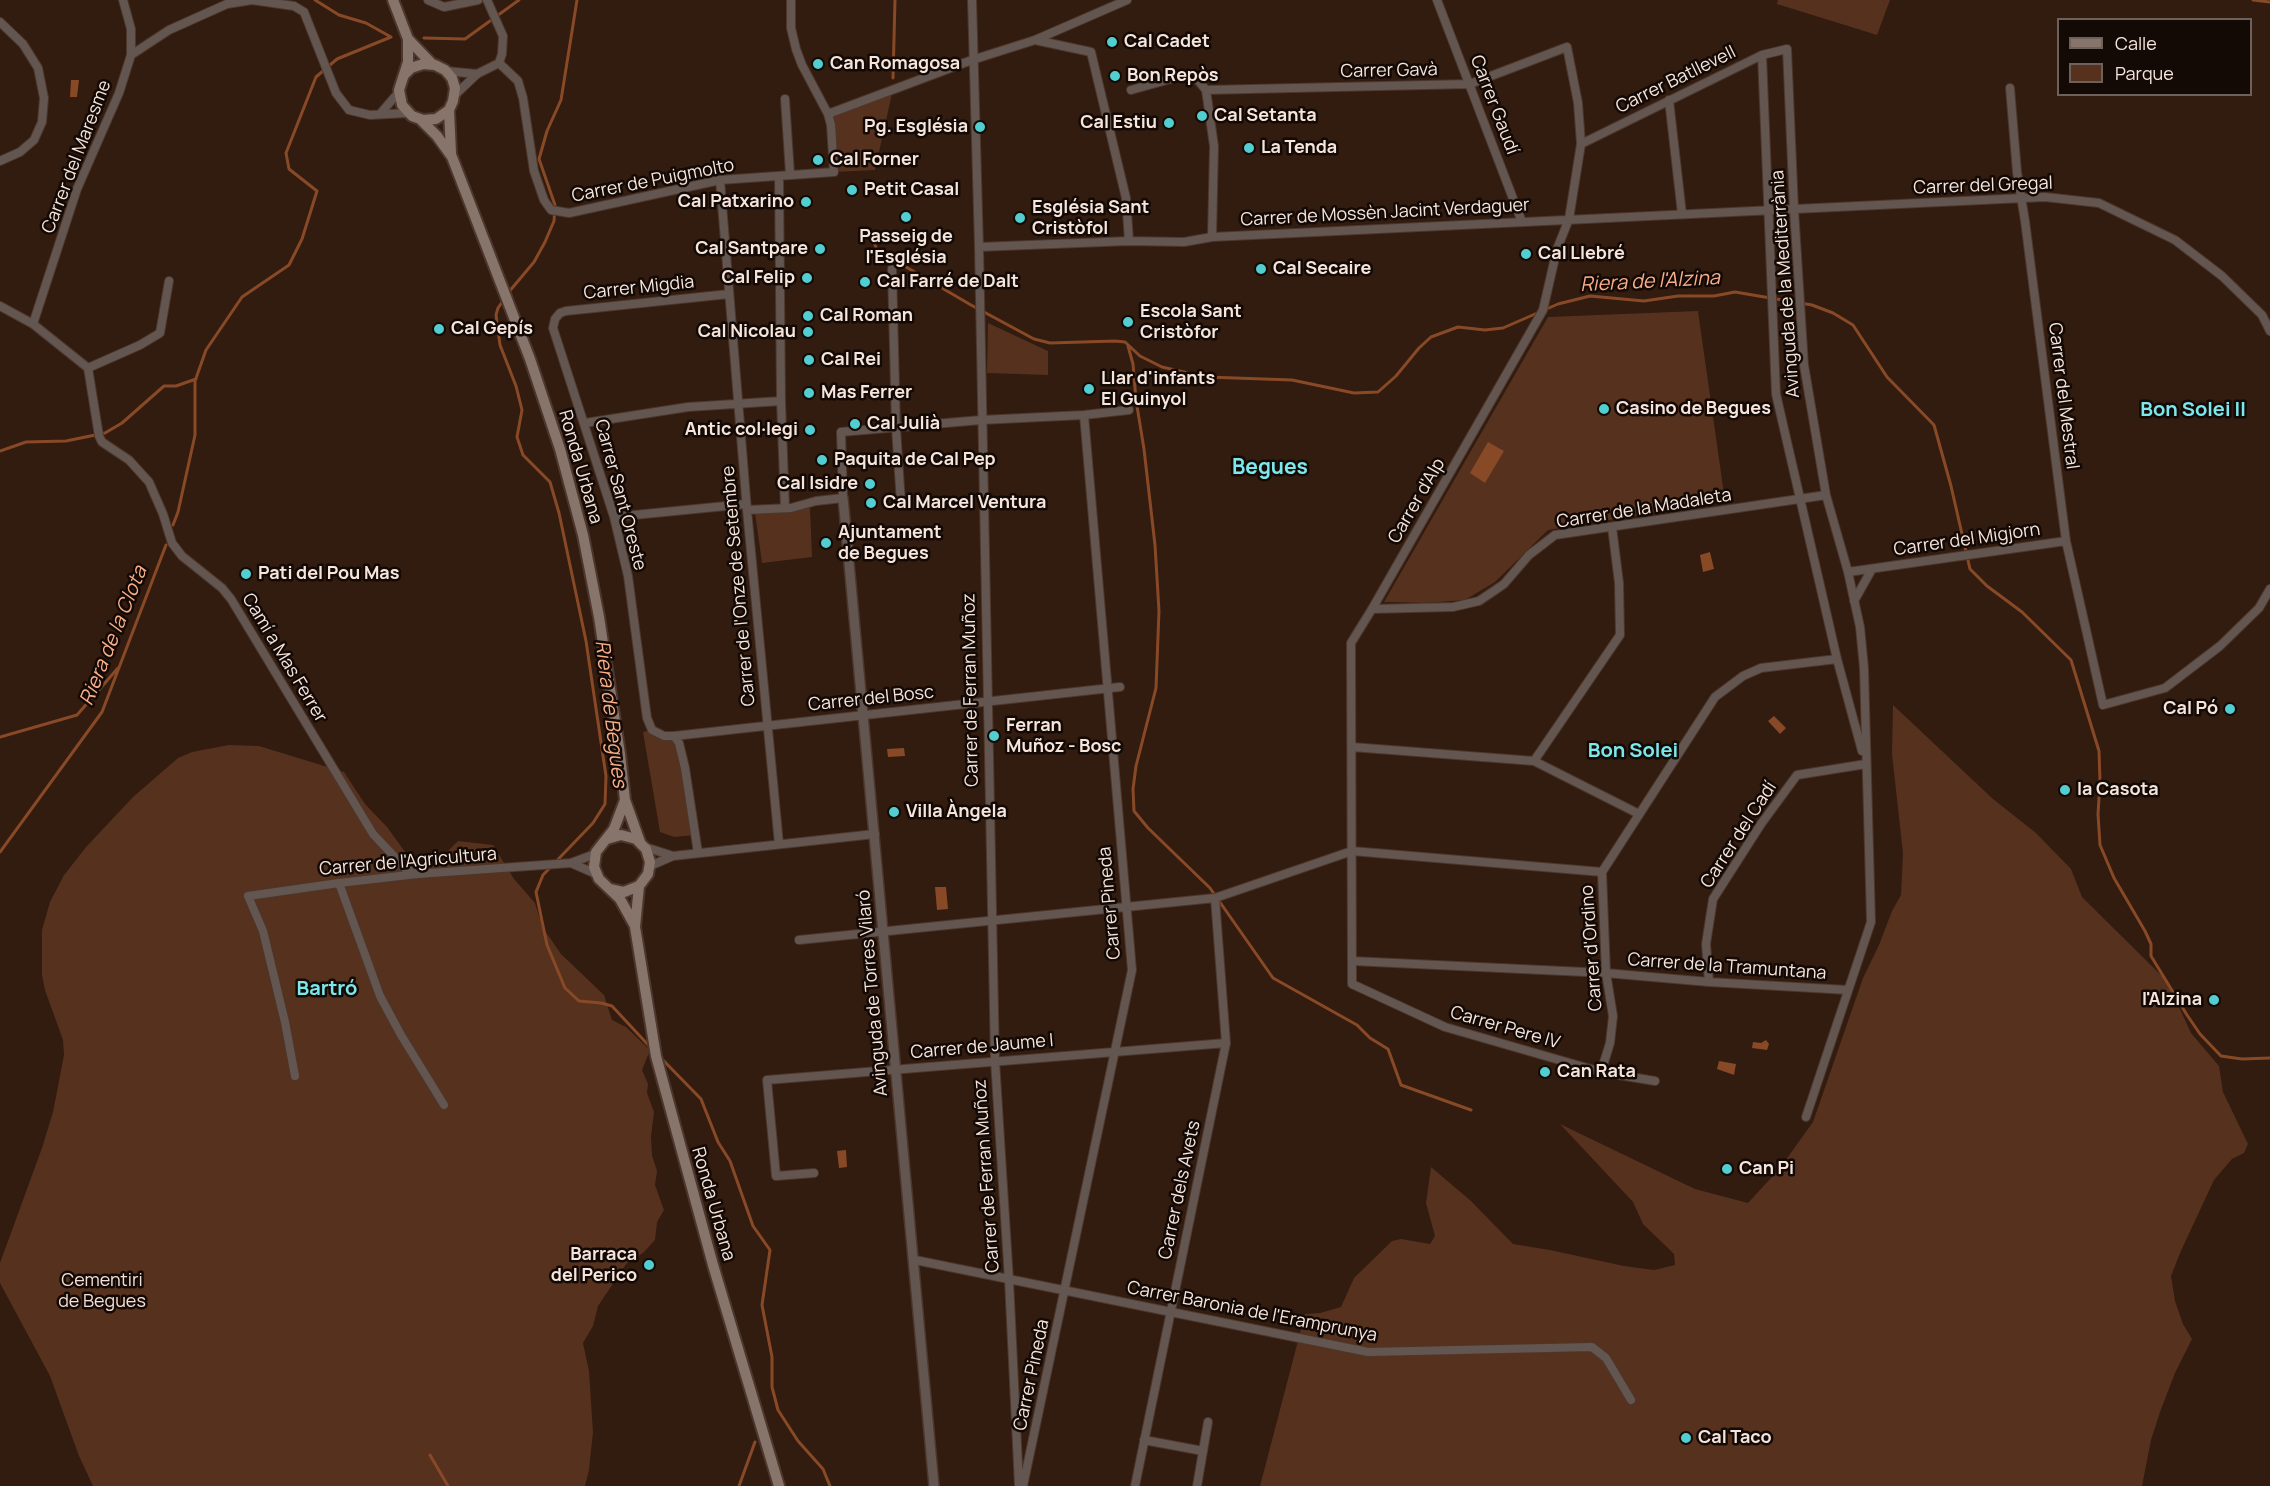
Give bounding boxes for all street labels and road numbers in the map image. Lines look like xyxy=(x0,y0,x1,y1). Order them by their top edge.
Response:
street label: Carrer Batllevell xyxy=(1612,42,1740,118)
street label: Carrer Gaudí xyxy=(1465,52,1523,158)
street label: Carrer Gavà xyxy=(1340,59,1438,83)
street label: Carrer del Maresme xyxy=(38,77,116,237)
street label: Carrer de Puigmolto xyxy=(570,155,736,207)
street label: Avinguda de la Mediterrània xyxy=(1767,169,1805,399)
street label: Carrer del Gregal xyxy=(1913,173,2053,199)
street label: Carrer de Mossèn Jacint Verdaguer xyxy=(1240,195,1530,231)
street label: Carrer Migdia xyxy=(583,271,695,305)
street label: Carrer del Mestral xyxy=(2043,321,2083,471)
street label: Ronda Urbana xyxy=(553,408,607,526)
street label: Carrer Sant Oreste xyxy=(589,417,651,573)
street label: Carrer d'Alp xyxy=(1384,455,1450,547)
street label: Carrer de l'Onze de Setembre xyxy=(718,465,760,707)
street label: Carrer de la Madaleta xyxy=(1555,485,1733,533)
street label: Carrer del Migjorn xyxy=(1892,519,2042,561)
street label: Camí a Mas Ferrer xyxy=(237,590,331,726)
street label: Carrer de Ferran Muñoz xyxy=(959,593,983,787)
street label: Carrer del Bosc xyxy=(807,682,935,716)
street label: Carrer del Cadí xyxy=(1696,778,1782,892)
street label: Carrer de l'Agricultura xyxy=(318,843,498,881)
street label: Carrer Pineda xyxy=(1094,846,1126,960)
street label: Carrer d'Ordino xyxy=(1577,884,1607,1012)
street label: Avinguda de Torres Vilaró xyxy=(853,889,893,1097)
street label: Carrer de la Tramuntana xyxy=(1627,949,1827,985)
street label: Carrer Pere IV xyxy=(1448,1002,1562,1054)
street label: Carrer de Jaume I xyxy=(910,1030,1054,1064)
street label: Carrer de Ferran Muñoz xyxy=(969,1079,1005,1273)
street label: Carrer dels Avets xyxy=(1155,1119,1205,1261)
street label: Ronda Urbana xyxy=(686,1145,740,1263)
street label: Carrer Baronia de l'Eramprunya xyxy=(1125,1277,1379,1347)
street label: Carrer Pineda xyxy=(1010,1317,1054,1433)

